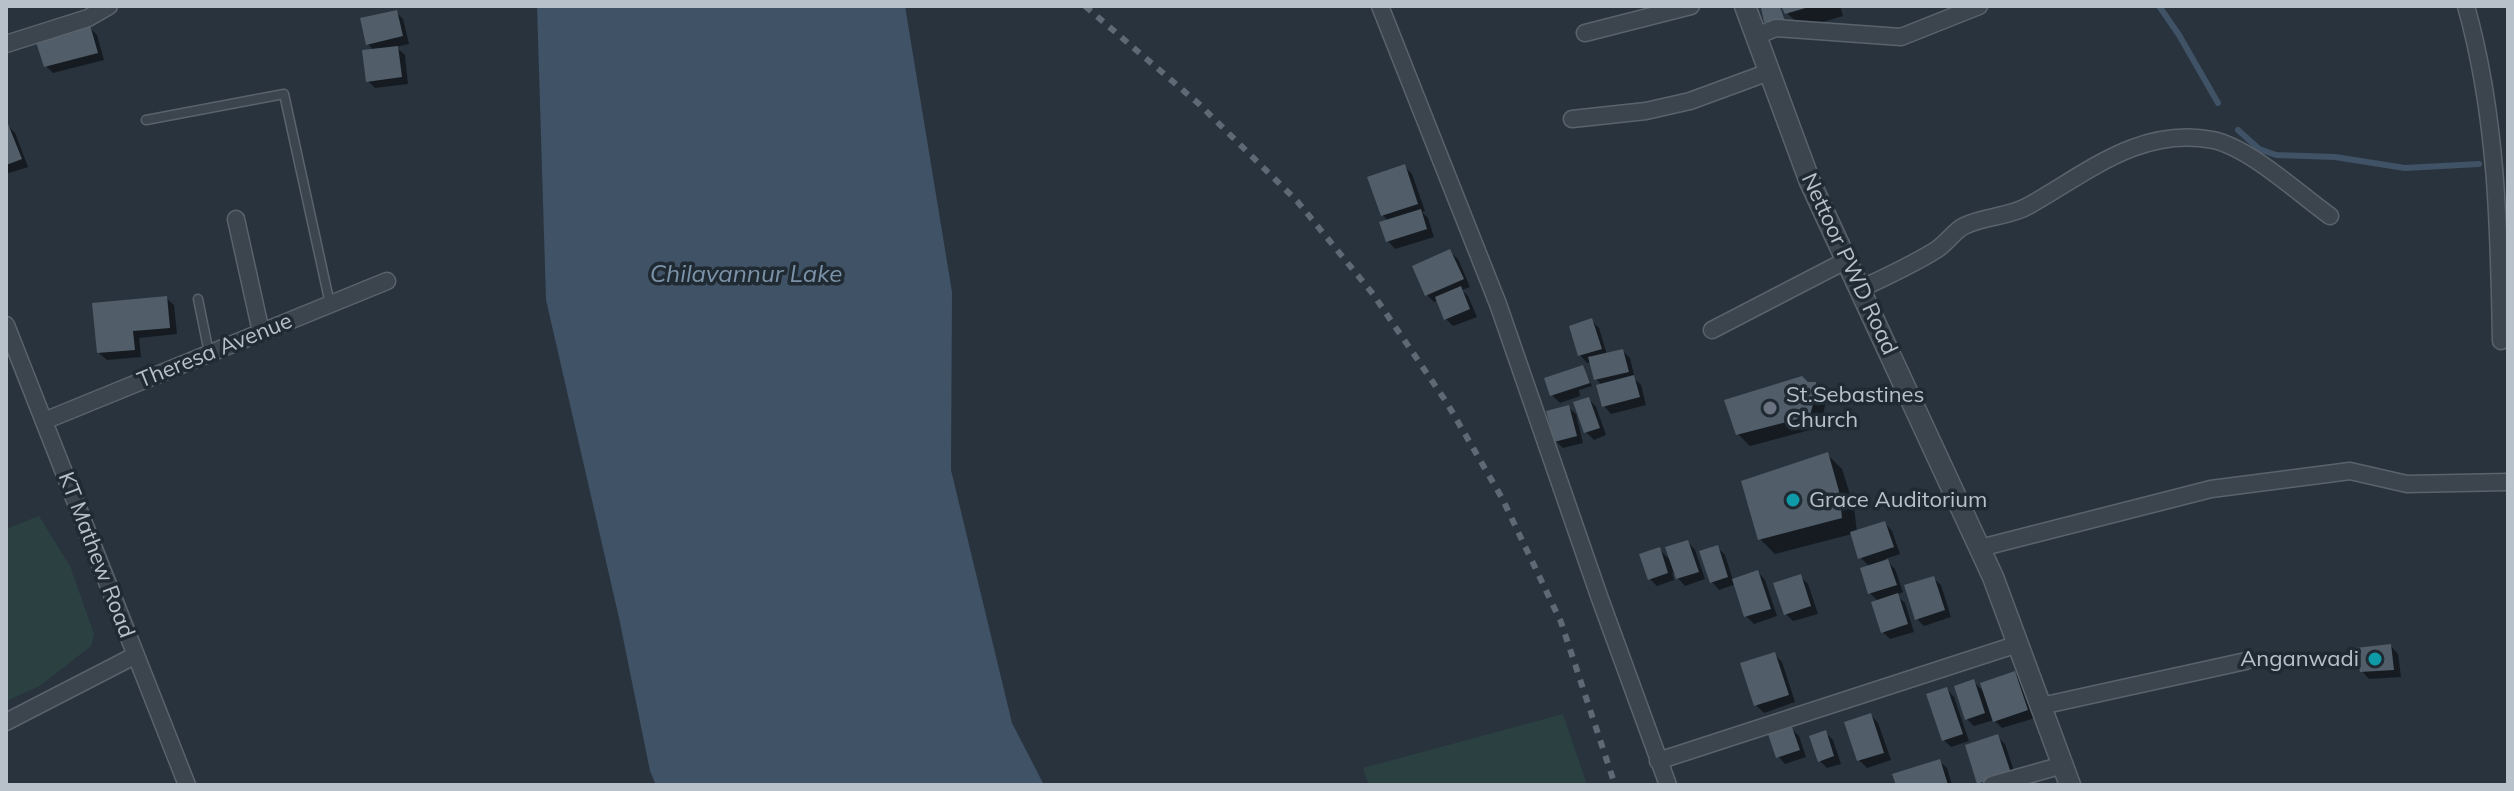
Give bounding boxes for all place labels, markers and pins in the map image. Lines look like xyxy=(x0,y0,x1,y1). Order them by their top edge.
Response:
place label: St.Sebastines Church xyxy=(1786,382,1924,434)
marker: St.Sebastines Church xyxy=(1761,399,1779,417)
place label: Grace Auditorium xyxy=(1809,487,1987,513)
marker: Grace Auditorium xyxy=(1784,491,1802,509)
place label: Anganwadi xyxy=(2240,646,2359,672)
marker: Anganwadi xyxy=(2366,650,2384,668)

